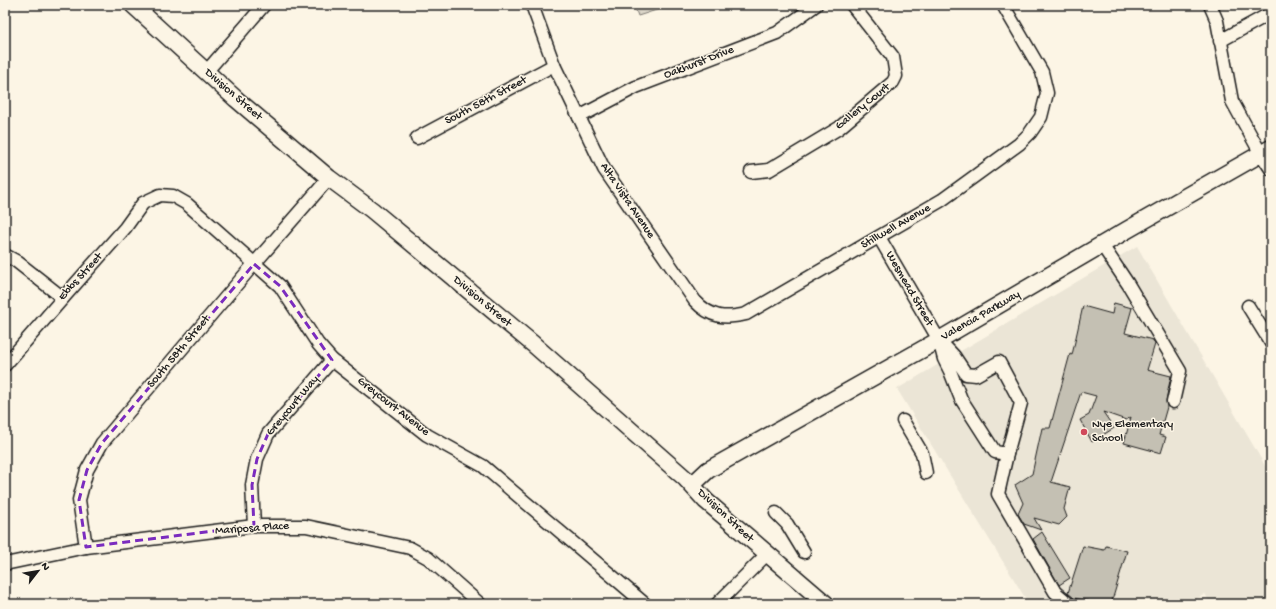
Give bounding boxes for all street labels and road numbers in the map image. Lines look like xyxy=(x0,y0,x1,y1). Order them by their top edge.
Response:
street label: Oakhurst Drive xyxy=(662,43,737,83)
street label: Division Street xyxy=(200,65,266,125)
street label: South 58th Street xyxy=(443,73,530,128)
street label: Gallery Court xyxy=(833,80,894,133)
street label: Alta Vista Avenue xyxy=(597,160,658,242)
street label: Stillwell Avenue xyxy=(859,201,934,253)
street label: Ebbs Street xyxy=(56,249,107,304)
street label: Wesmead Street xyxy=(882,249,937,330)
street label: Division Street xyxy=(449,273,515,331)
street label: Valencia Parkway xyxy=(938,288,1023,345)
street label: South 58th Street xyxy=(144,312,214,391)
street label: Greycourt Way xyxy=(264,373,322,439)
street label: Greycourt Avenue xyxy=(354,374,433,440)
street label: Division Street xyxy=(693,486,757,546)
street label: Mariposa Place xyxy=(215,519,290,539)

